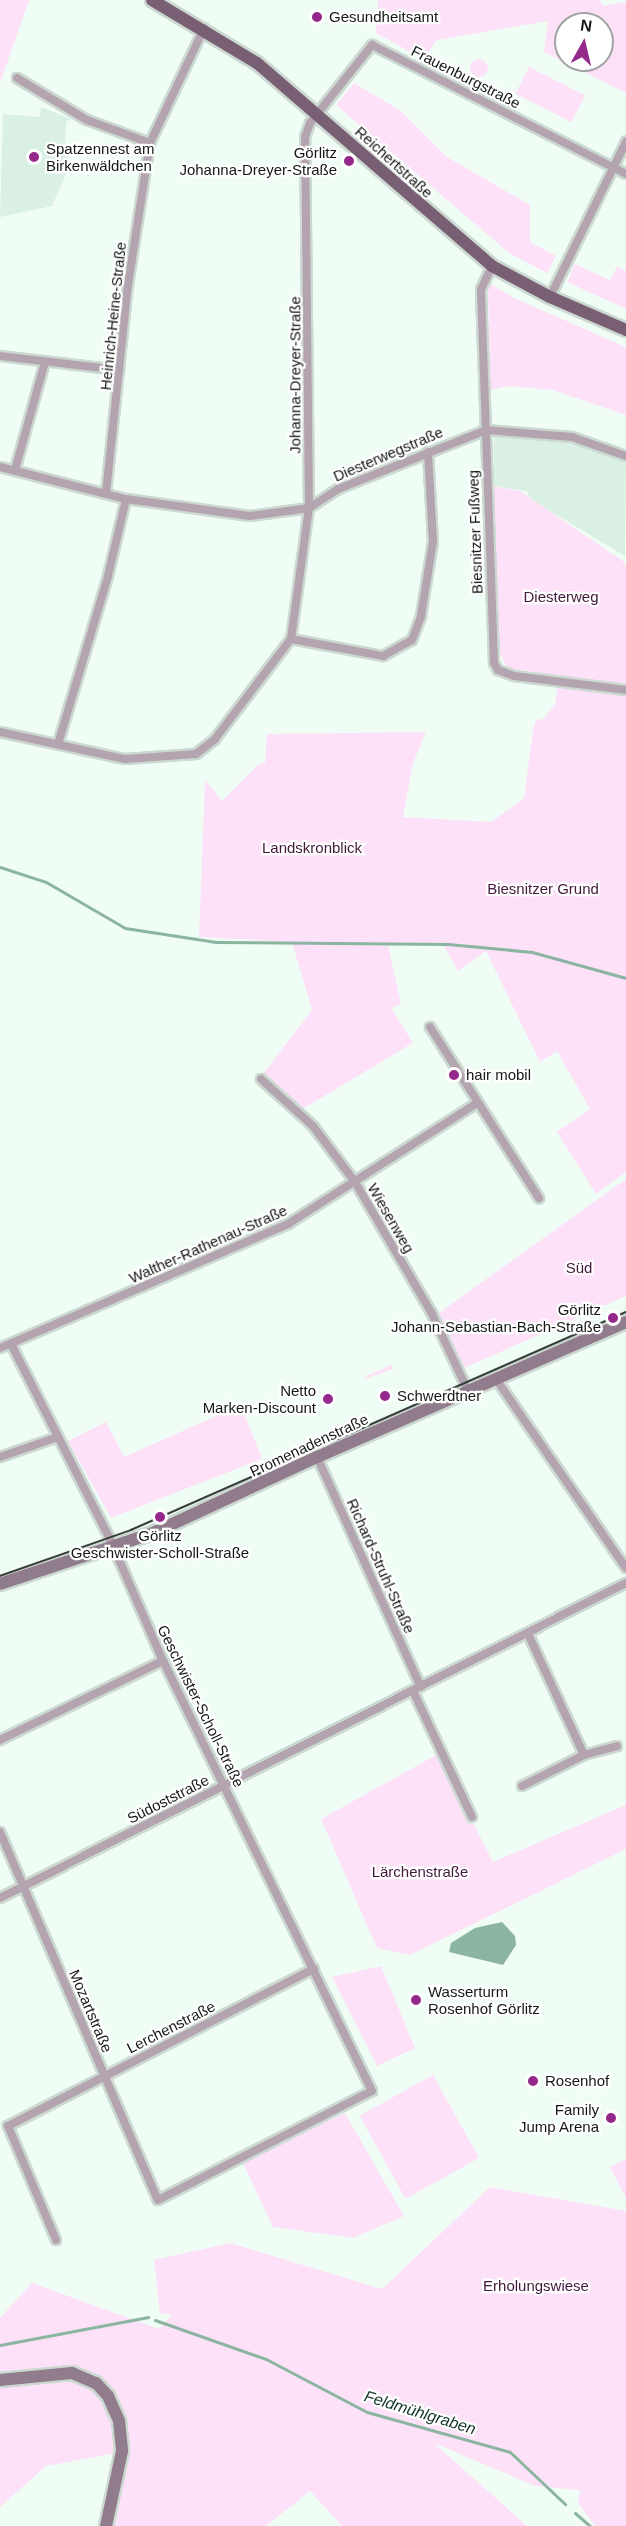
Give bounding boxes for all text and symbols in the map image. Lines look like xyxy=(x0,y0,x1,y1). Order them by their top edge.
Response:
place label: Gesundheitsamt xyxy=(329,8,438,26)
marker: Gesundheitsamt xyxy=(310,10,324,24)
north arrow xyxy=(554,12,614,72)
text: N xyxy=(579,16,593,35)
street label: Frauenburgstraße xyxy=(408,42,524,112)
street label: Reichertstraße xyxy=(351,122,437,202)
place label: Spatzennest am Birkenwäldchen xyxy=(46,139,154,174)
place label: Görlitz Johanna-Dreyer-Straße xyxy=(179,143,337,178)
marker: Spatzennest am Birkenwäldchen xyxy=(27,150,41,164)
marker: Görlitz Johanna-Dreyer-Straße xyxy=(342,154,356,168)
street label: Heinrich-Heine-Straße xyxy=(96,241,130,391)
street label: Johanna-Dreyer-Straße xyxy=(286,296,304,454)
street label: Diesterwegstraße xyxy=(330,423,446,485)
street label: Biesnitzer Fußweg xyxy=(464,470,486,594)
park label: Diesterweg xyxy=(523,588,599,606)
park label: Landskronblick xyxy=(262,839,362,857)
park label: Biesnitzer Grund xyxy=(487,880,599,898)
place label: hair mobil xyxy=(466,1066,531,1084)
marker: hair mobil xyxy=(447,1068,461,1082)
street label: Wiesenweg xyxy=(364,1180,418,1256)
street label: Walther-Rathenau-Straße xyxy=(126,1201,290,1287)
park label: Süd xyxy=(566,1259,592,1277)
place label: Görlitz Johann-Sebastian-Bach-Straße xyxy=(391,1300,601,1335)
marker: Görlitz Johann-Sebastian-Bach-Straße xyxy=(606,1311,620,1325)
place label: Netto Marken-Discount xyxy=(203,1381,316,1416)
place label: Schwerdtner xyxy=(397,1387,481,1405)
marker: Schwerdtner xyxy=(378,1389,392,1403)
marker: Netto Marken-Discount xyxy=(321,1392,335,1406)
street label: Promenadenstraße xyxy=(247,1410,371,1480)
street label: Richard-Struhl-Straße xyxy=(343,1496,419,1636)
marker: Görlitz Geschwister-Scholl-Straße xyxy=(153,1510,167,1524)
place label: Görlitz Geschwister-Scholl-Straße xyxy=(71,1526,249,1561)
street label: Geschwister-Scholl-Straße xyxy=(154,1622,248,1790)
street label: Südoststraße xyxy=(124,1771,212,1827)
park label: Lärchenstraße xyxy=(372,1863,468,1881)
street label: Mozartstraße xyxy=(65,1967,117,2055)
place label: Wasserturm Rosenhof Görlitz xyxy=(428,1982,540,2017)
marker: Wasserturm Rosenhof Görlitz xyxy=(409,1993,423,2007)
street label: Lerchenstraße xyxy=(124,1997,218,2057)
place label: Rosenhof xyxy=(545,2072,609,2090)
marker: Rosenhof xyxy=(526,2074,540,2088)
place label: Family Jump Arena xyxy=(518,2100,599,2135)
marker: Family Jump Arena xyxy=(604,2111,618,2125)
park label: Erholungswiese xyxy=(483,2277,589,2295)
water label: Feldmühlgraben xyxy=(362,2387,478,2439)

